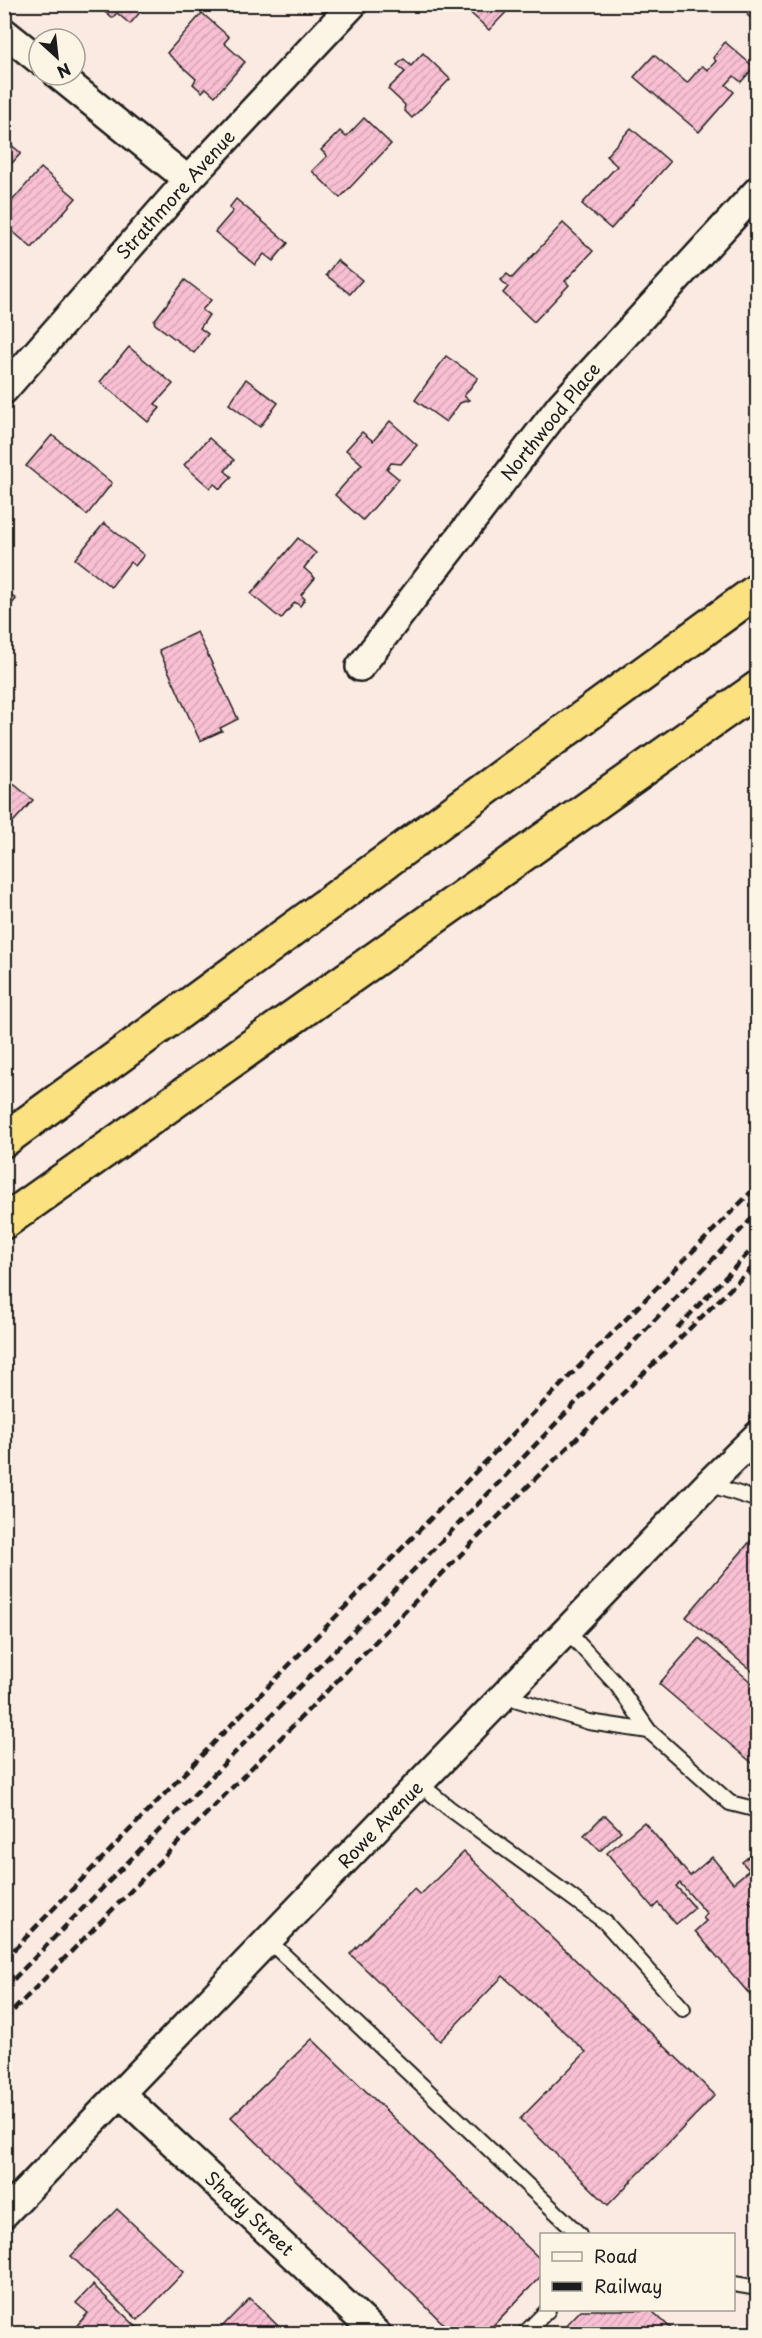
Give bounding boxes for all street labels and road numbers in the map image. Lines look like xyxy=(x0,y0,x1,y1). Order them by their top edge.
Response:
street label: Strathmore Avenue xyxy=(109,123,241,265)
street label: Northwood Place xyxy=(494,356,606,486)
street label: Rowe Avenue xyxy=(331,1774,429,1874)
street label: Shady Street xyxy=(199,2164,301,2262)

